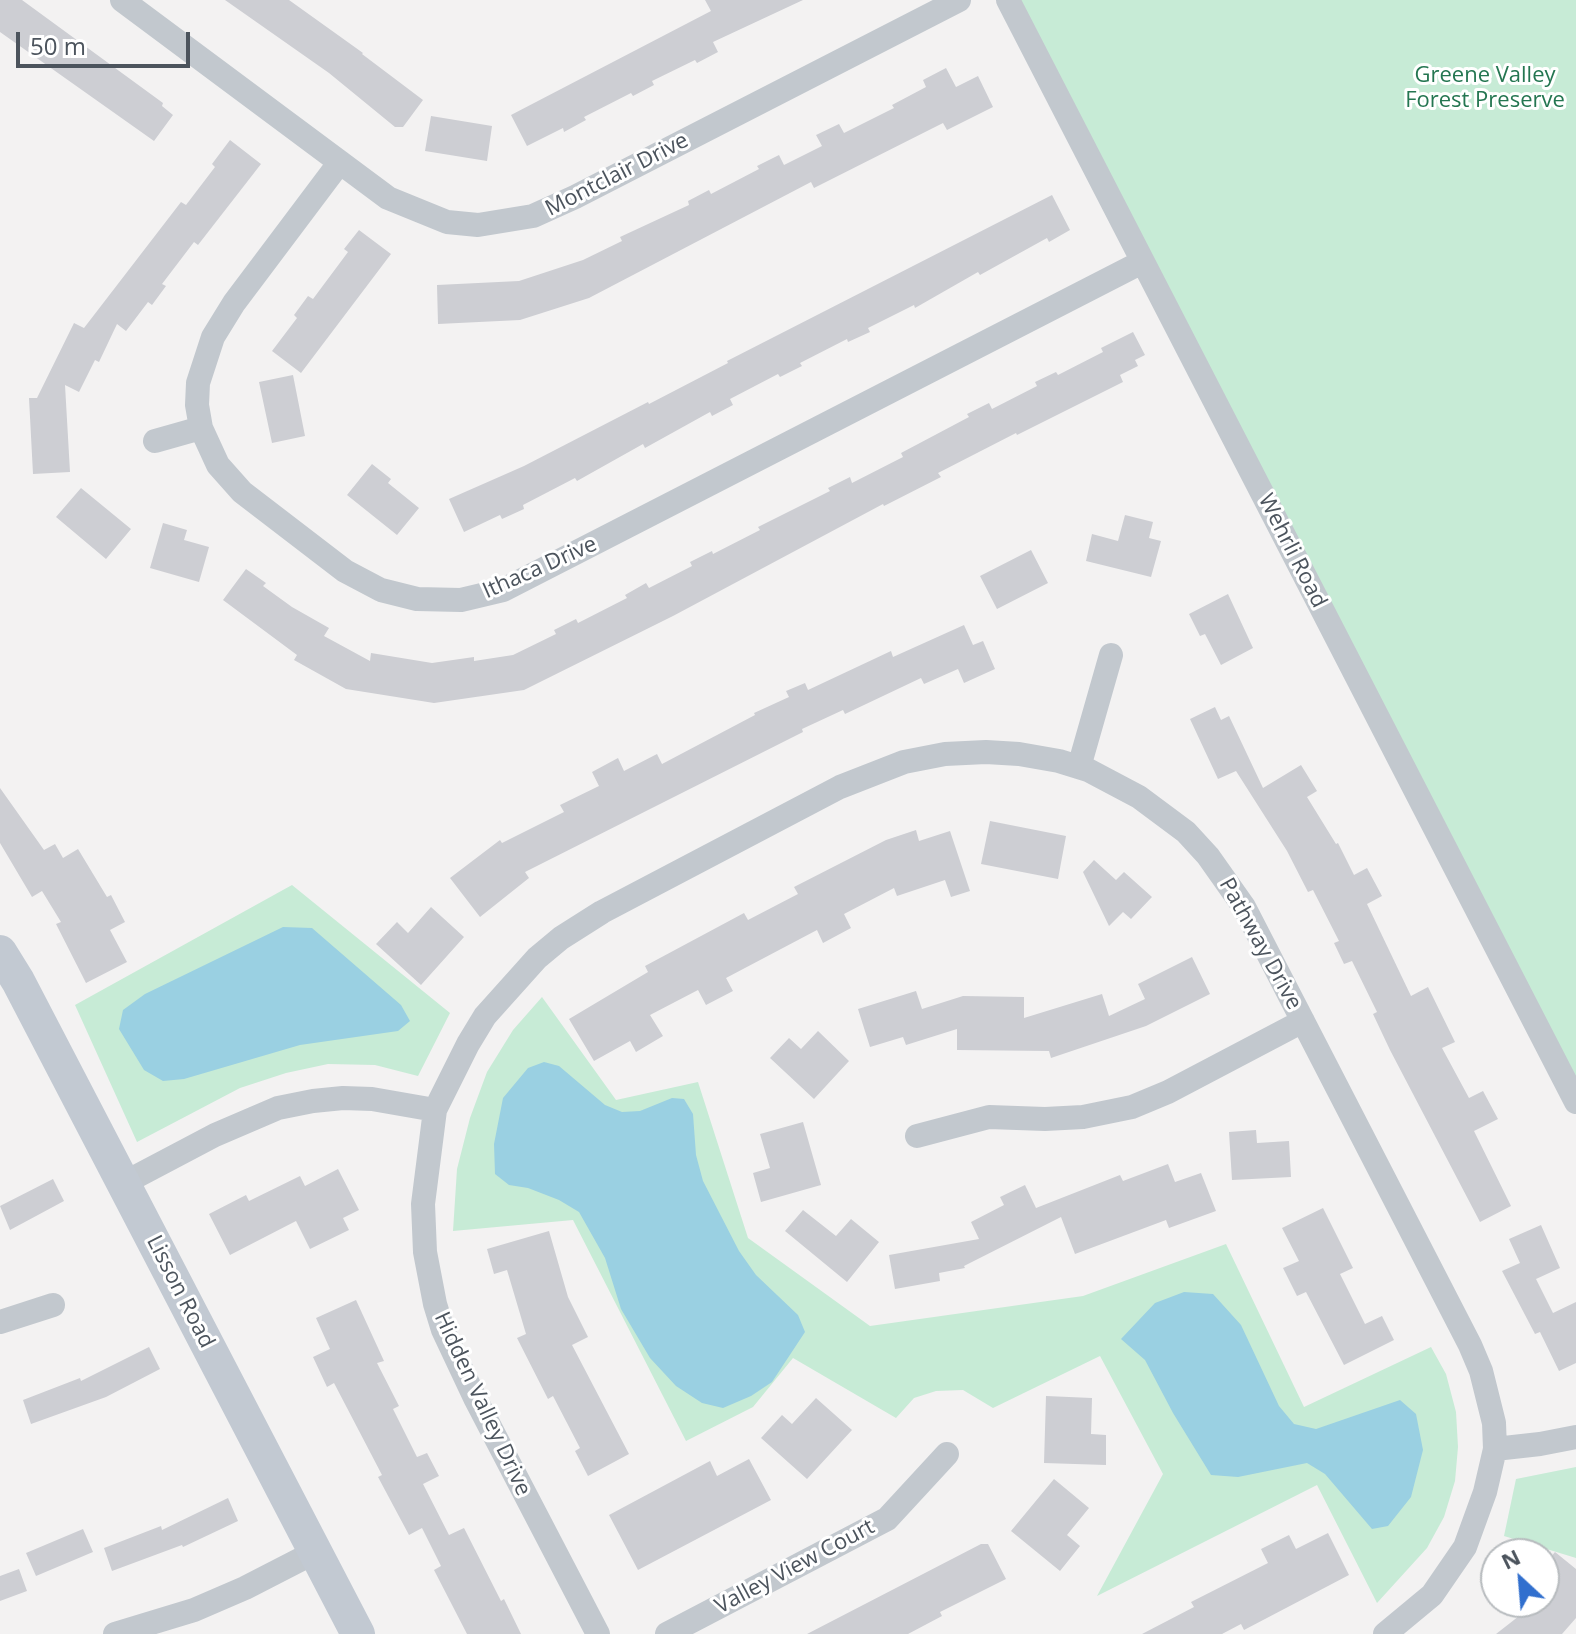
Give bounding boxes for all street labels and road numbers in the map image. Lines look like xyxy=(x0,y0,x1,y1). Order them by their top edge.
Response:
street label: Montclair Drive xyxy=(541,128,693,222)
street label: Wehrli Road xyxy=(1252,490,1332,612)
street label: Ithaca Drive xyxy=(479,531,601,605)
street label: Pathway Drive xyxy=(1213,873,1307,1015)
street label: Lisson Road xyxy=(140,1231,220,1353)
street label: Hidden Valley Drive xyxy=(428,1308,536,1500)
street label: Valley View Court xyxy=(711,1514,879,1620)

